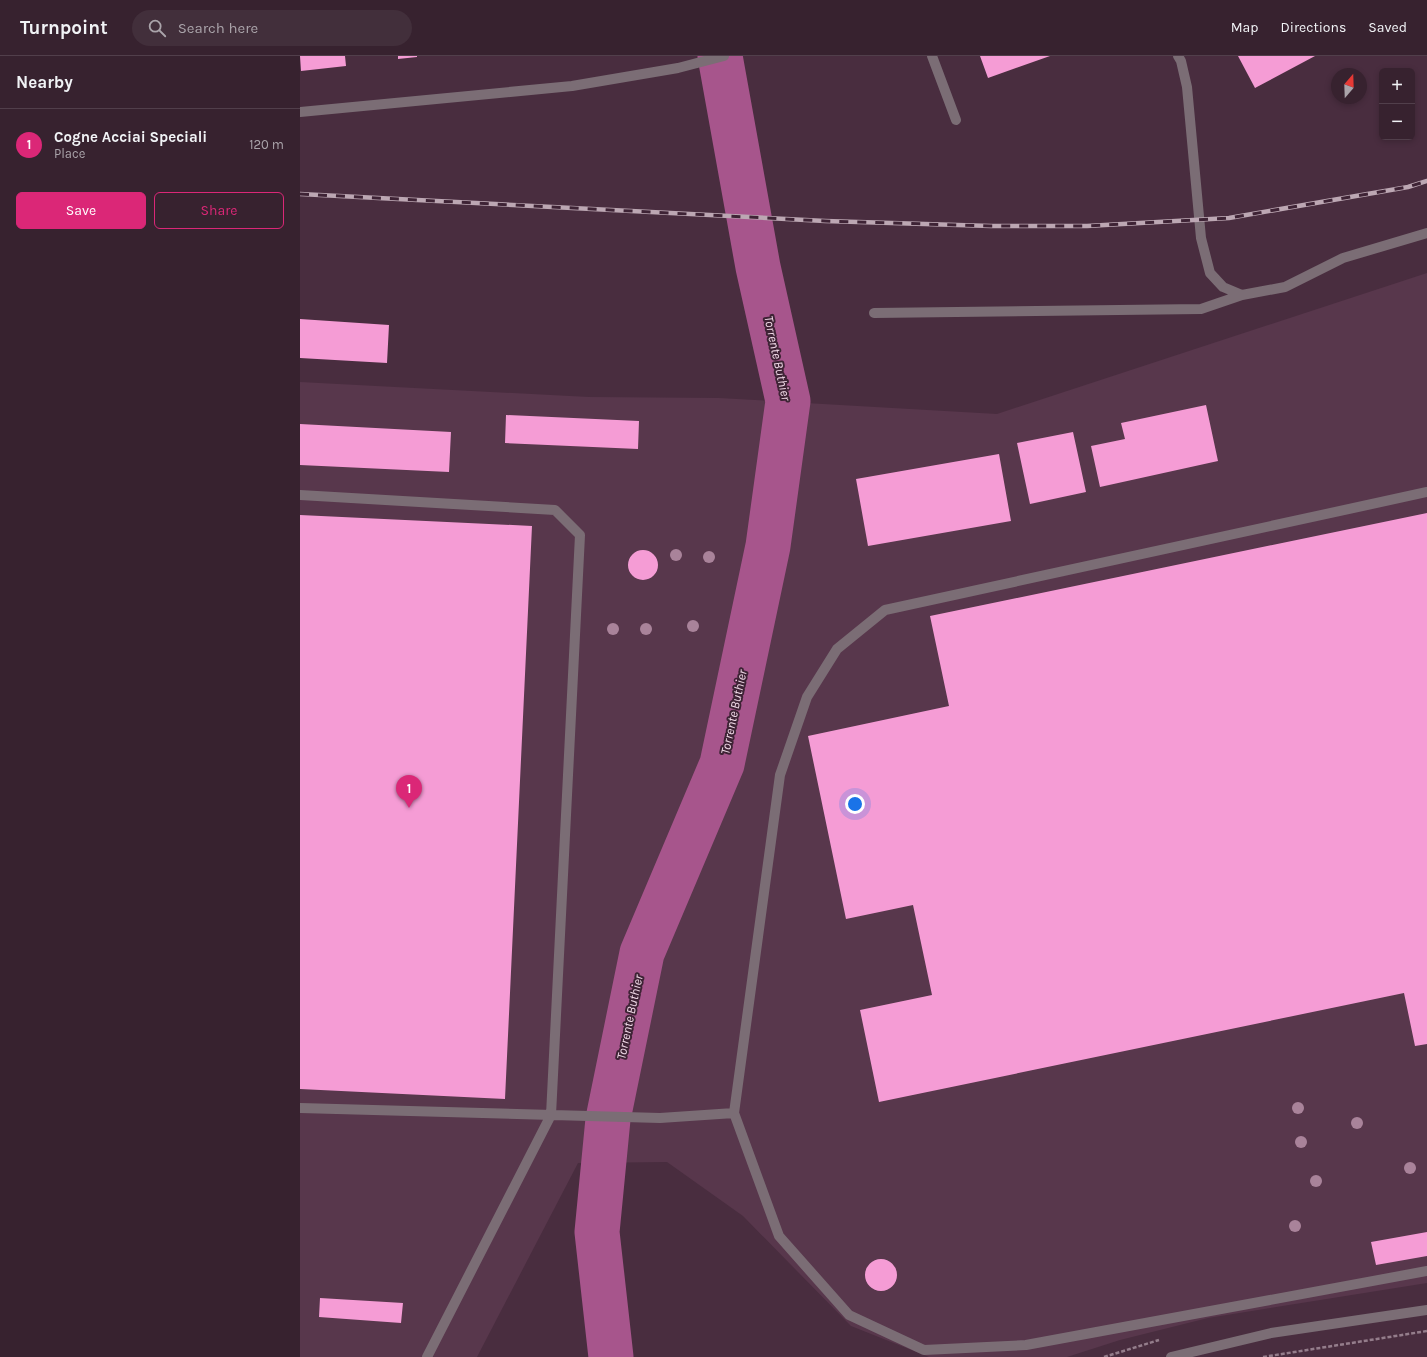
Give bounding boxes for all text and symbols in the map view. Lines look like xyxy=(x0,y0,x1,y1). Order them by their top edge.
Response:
search box xyxy=(132,10,412,46)
text: Turnpoint xyxy=(20,17,108,39)
icon: search xyxy=(146,17,168,39)
text: Search here xyxy=(178,19,258,37)
text: Map xyxy=(1231,19,1259,36)
text: Directions xyxy=(1281,19,1346,36)
text: Saved xyxy=(1368,19,1407,36)
north arrow xyxy=(1331,68,1367,104)
map controls xyxy=(1379,68,1415,140)
button: + xyxy=(1379,68,1415,104)
text: Nearby xyxy=(16,72,73,92)
button: − xyxy=(1379,104,1415,140)
text: Cogne Acciai Speciali xyxy=(54,128,207,146)
text: 1 xyxy=(27,137,31,152)
text: 120 m xyxy=(249,137,284,152)
text: Place xyxy=(54,146,85,161)
button: Save xyxy=(16,192,146,229)
button: Share xyxy=(154,192,284,229)
water label: Torrente Buthier xyxy=(761,314,794,402)
water label: Torrente Buthier xyxy=(717,668,750,756)
pin: 1 xyxy=(396,775,422,808)
your location xyxy=(845,794,865,814)
water label: Torrente Buthier xyxy=(613,973,646,1061)

